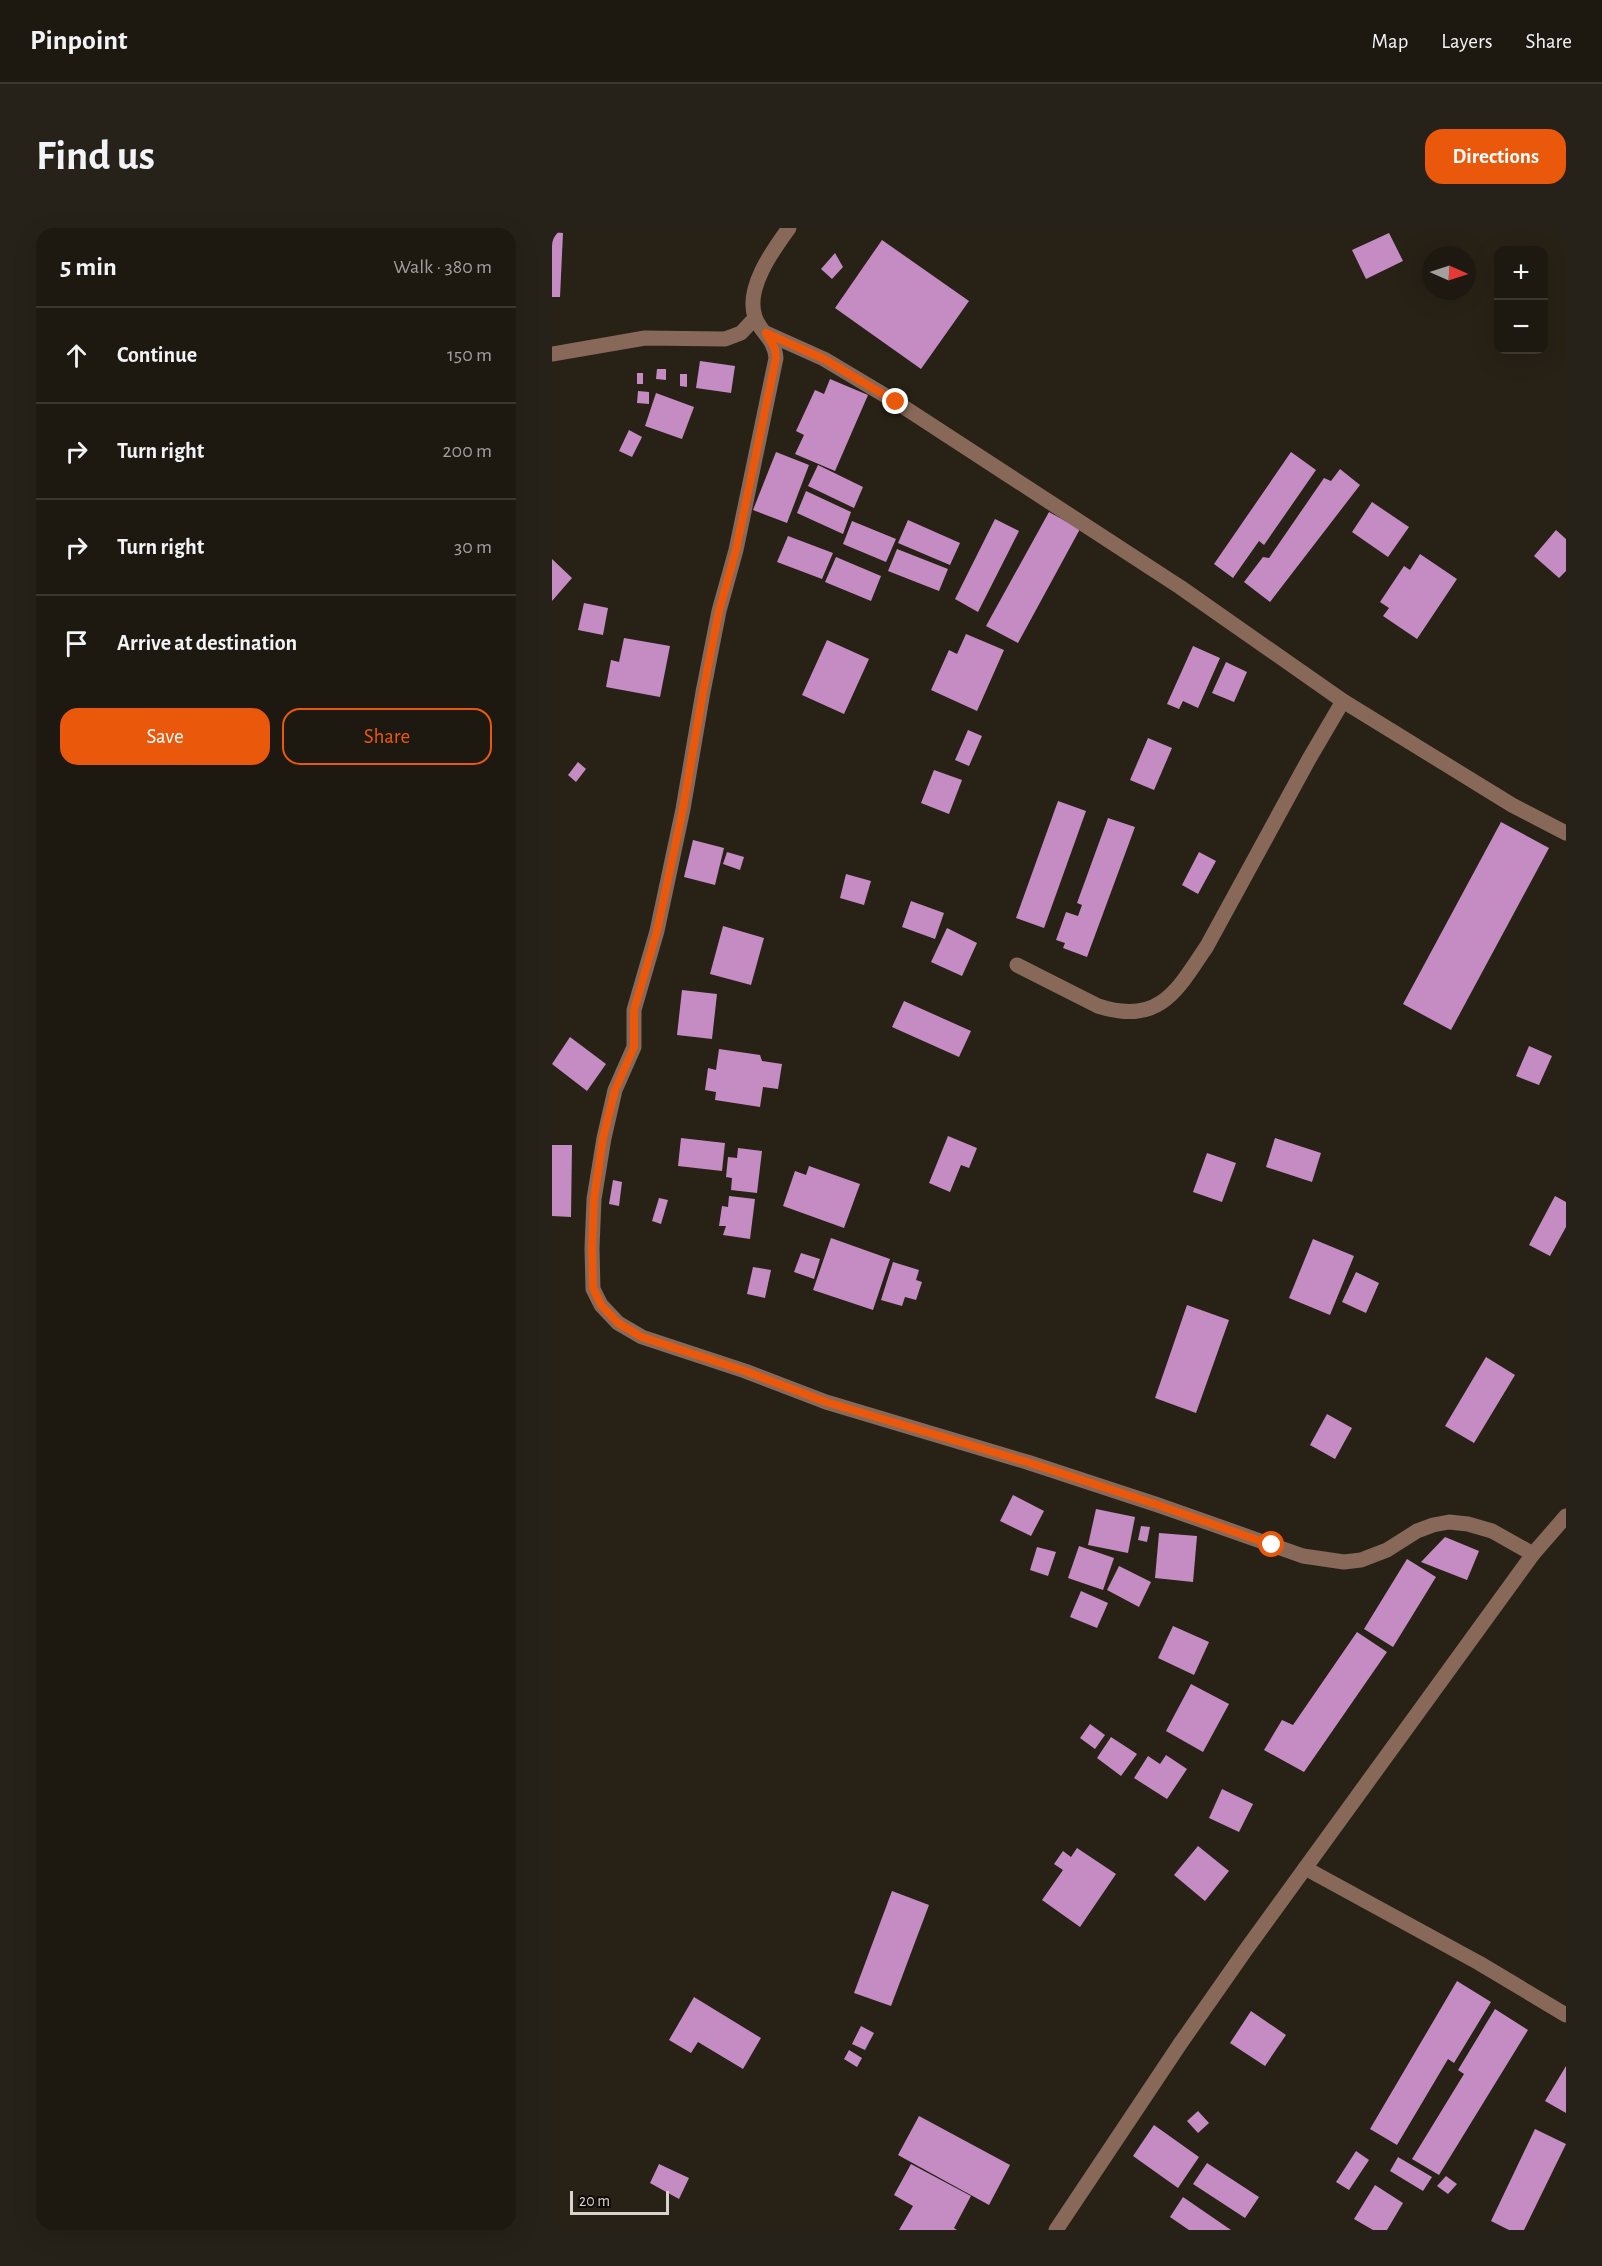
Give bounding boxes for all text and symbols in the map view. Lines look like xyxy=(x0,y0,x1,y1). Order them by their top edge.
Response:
text: Pinpoint xyxy=(30,27,128,55)
text: Map xyxy=(1372,31,1408,52)
text: Layers xyxy=(1441,31,1492,52)
text: Share xyxy=(1525,31,1572,52)
button: Directions xyxy=(1425,129,1566,184)
text: Find us xyxy=(36,135,155,177)
north arrow xyxy=(1422,246,1476,300)
map controls xyxy=(1494,246,1548,354)
button: + xyxy=(1494,246,1548,300)
text: 5 min xyxy=(60,254,117,280)
text: Walk · 380 m xyxy=(393,257,492,277)
button: − xyxy=(1494,300,1548,354)
icon: ahead xyxy=(60,339,93,372)
text: Continue xyxy=(117,344,197,366)
text: 150 m xyxy=(447,345,492,365)
route end xyxy=(882,388,908,414)
icon: right xyxy=(60,435,93,468)
text: Turn right xyxy=(117,440,204,462)
text: 200 m xyxy=(442,441,492,461)
icon: right xyxy=(60,531,93,564)
text: Turn right xyxy=(117,536,204,558)
text: 30 m xyxy=(454,537,492,557)
icon: arrive xyxy=(60,627,93,660)
text: Arrive at destination xyxy=(117,632,297,654)
button: Save xyxy=(60,708,270,765)
button: Share xyxy=(282,708,492,765)
route start xyxy=(1258,1531,1284,1557)
scale bar xyxy=(570,2188,669,2216)
text: 20 m xyxy=(579,2193,610,2209)

